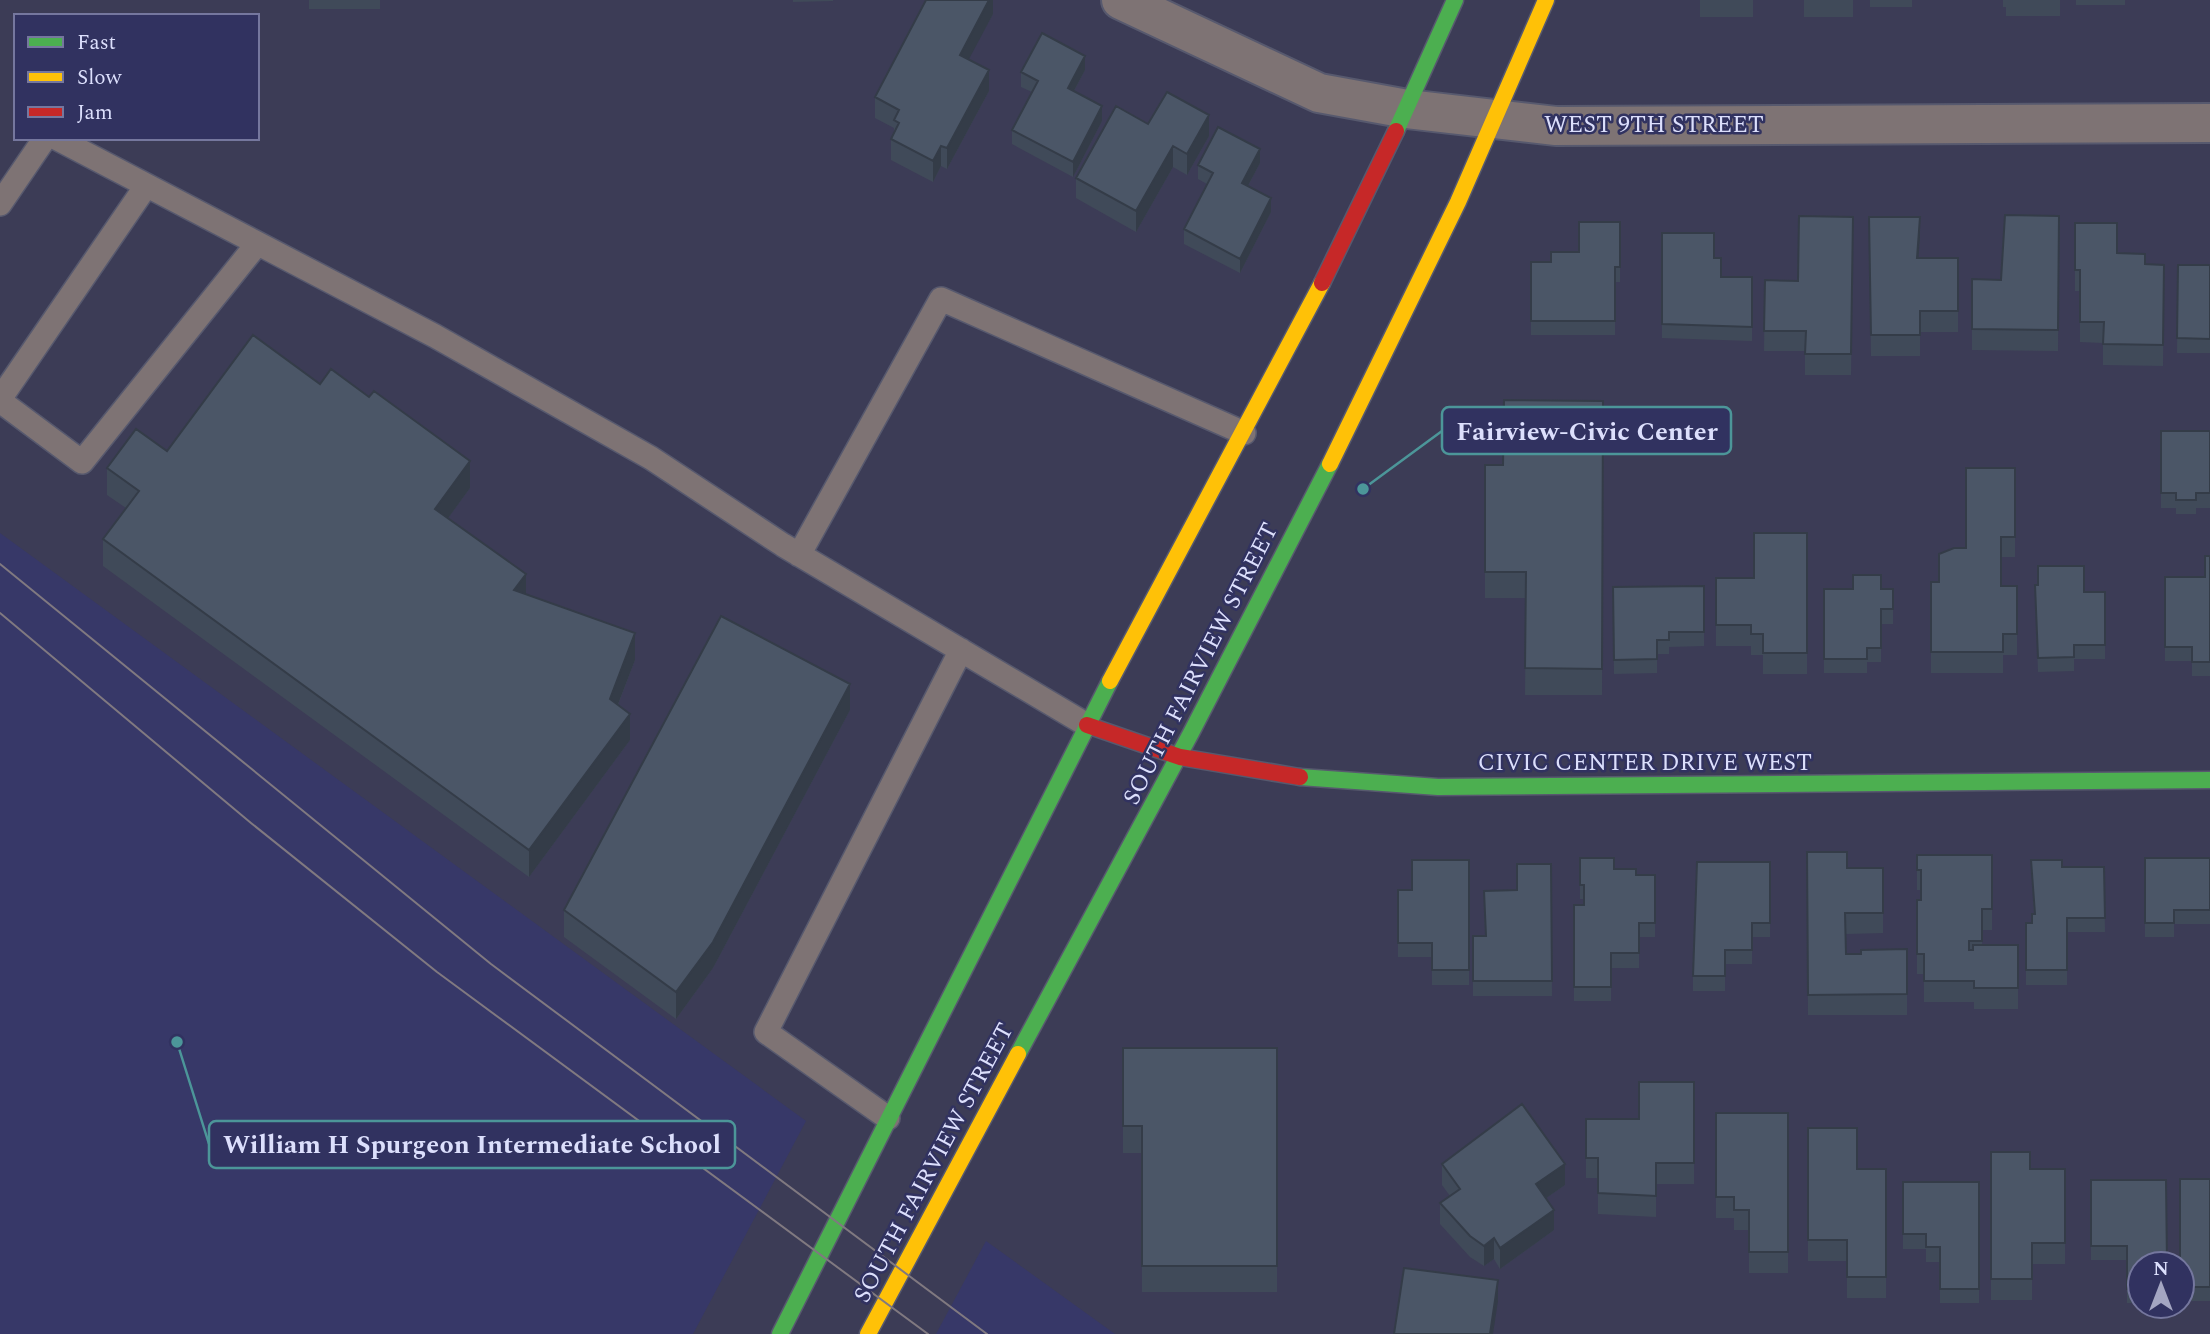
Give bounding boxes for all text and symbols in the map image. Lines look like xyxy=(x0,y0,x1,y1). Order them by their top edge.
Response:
legend xyxy=(14,14,259,140)
text: Fast xyxy=(77,27,116,59)
text: Slow xyxy=(77,62,123,94)
text: Jam xyxy=(77,97,113,129)
street label: WEST 9TH STREET xyxy=(1544,107,1764,143)
callout: Fairview-Civic Center xyxy=(1442,407,1731,454)
text: Fairview-Civic Center xyxy=(1456,412,1719,452)
street label: SOUTH FAIRVIEW STREET xyxy=(1114,517,1288,811)
street label: CIVIC CENTER DRIVE WEST xyxy=(1478,745,1812,781)
street label: SOUTH FAIRVIEW STREET xyxy=(845,1017,1023,1309)
callout: William H Spurgeon Intermediate School xyxy=(209,1121,735,1168)
text: William H Spurgeon Intermediate School xyxy=(223,1125,721,1165)
north arrow xyxy=(2126,1250,2196,1320)
text: N xyxy=(2153,1255,2169,1284)

